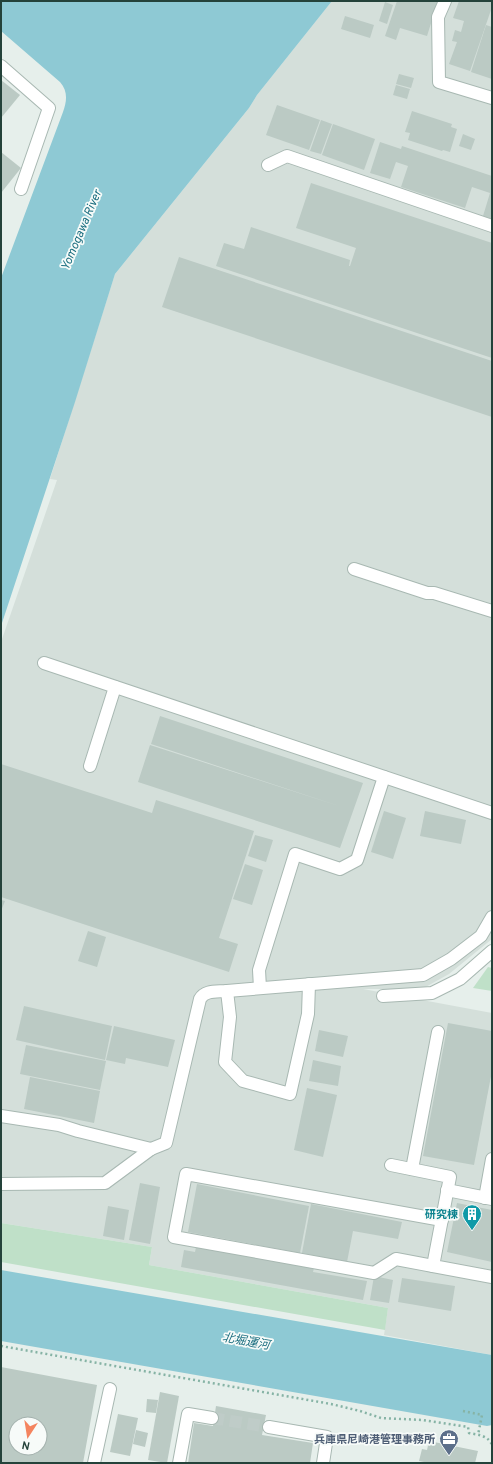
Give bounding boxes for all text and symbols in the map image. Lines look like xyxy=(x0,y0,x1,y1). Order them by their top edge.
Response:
water label: Yomogawa River xyxy=(58,186,107,273)
building icon: 研究棟 xyxy=(461,1203,483,1231)
place label: 研究棟 xyxy=(425,1208,458,1222)
water label: 北堀運河 xyxy=(221,1330,273,1354)
north arrow xyxy=(8,1416,48,1456)
office icon: 兵庫県尼崎港管理事務所 xyxy=(438,1428,460,1456)
place label: 兵庫県尼崎港管理事務所 xyxy=(314,1433,435,1447)
text: N xyxy=(21,1437,31,1452)

